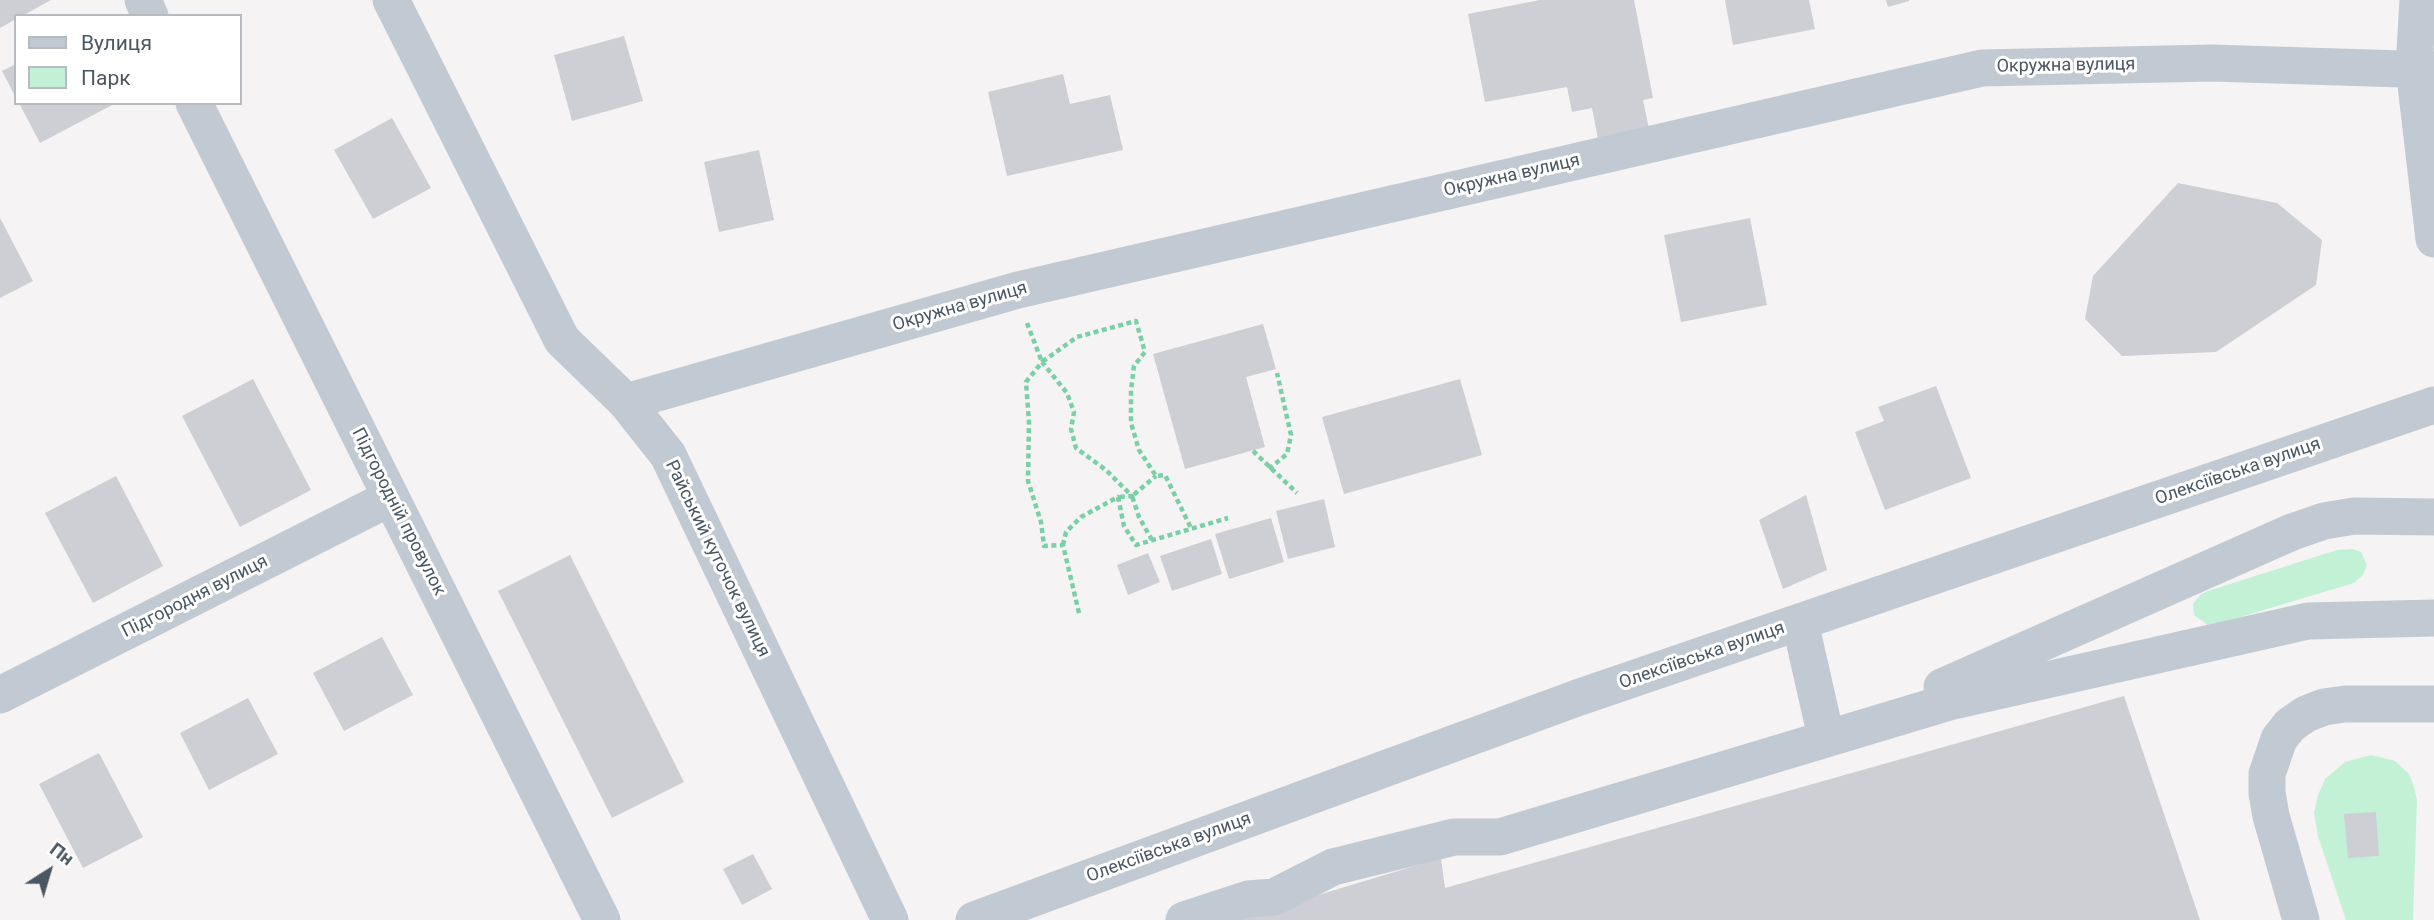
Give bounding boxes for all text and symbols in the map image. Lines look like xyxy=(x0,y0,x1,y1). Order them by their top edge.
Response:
legend xyxy=(14,14,242,105)
text: Вулиця xyxy=(81,31,152,55)
street label: Окружна вулиця xyxy=(1996,54,2136,78)
text: Парк xyxy=(81,66,131,90)
street label: Окружна вулиця xyxy=(1442,150,1582,202)
street label: Окружна вулиця xyxy=(890,277,1030,337)
street label: Підгородній провулок xyxy=(346,424,450,600)
street label: Олексіївська вулиця xyxy=(2152,434,2324,510)
street label: Райський куточок вулиця xyxy=(660,457,774,661)
street label: Підгородня вулиця xyxy=(118,551,272,643)
street label: Олексіївська вулиця xyxy=(1616,618,1788,694)
street label: Олексіївська вулиця xyxy=(1084,808,1254,888)
north arrow xyxy=(14,836,84,906)
text: Пн xyxy=(45,837,79,870)

